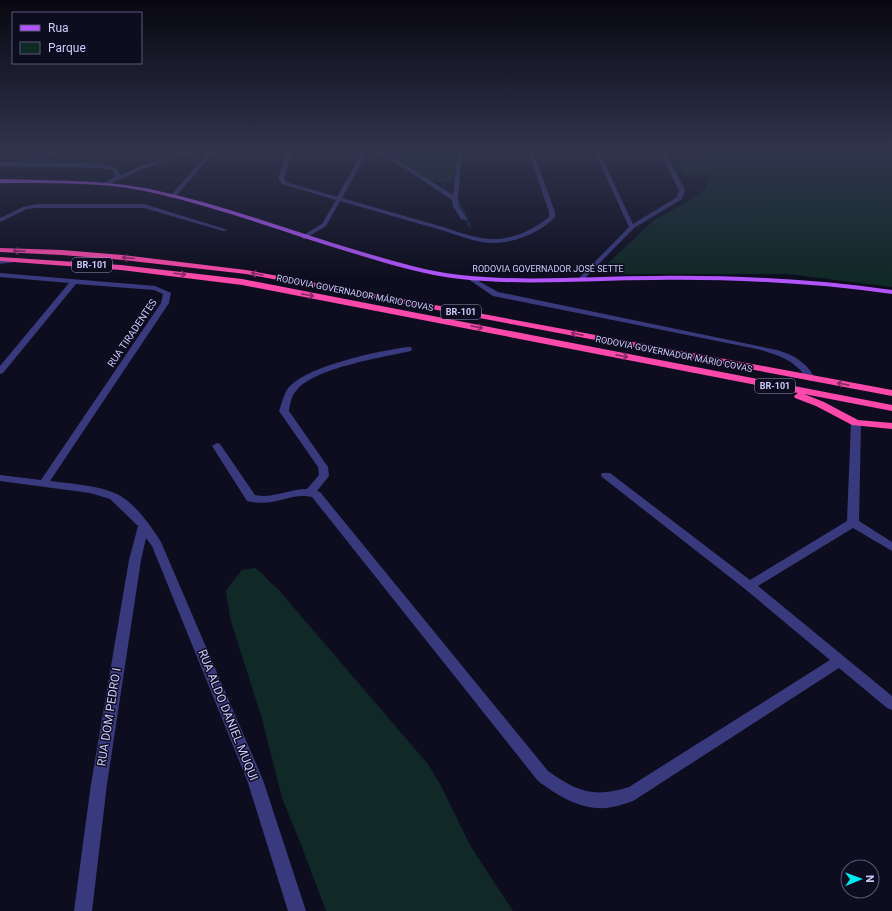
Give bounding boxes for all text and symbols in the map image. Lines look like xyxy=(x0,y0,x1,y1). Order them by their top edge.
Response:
legend xyxy=(12,12,142,64)
text: Rua xyxy=(48,21,69,35)
text: Parque xyxy=(48,41,86,55)
one-way arrow xyxy=(13,247,26,254)
one-way arrow xyxy=(122,254,135,262)
road number: BR-101 xyxy=(72,258,112,272)
street label: RODOVIA GOVERNADOR JOSÉ SETTE xyxy=(472,263,624,274)
one-way arrow xyxy=(173,270,186,278)
one-way arrow xyxy=(251,270,264,278)
street label: RODOVIA GOVERNADOR MÁRIO COVAS xyxy=(276,272,435,313)
one-way arrow xyxy=(301,291,314,299)
street label: RUA TIRADENTES xyxy=(105,297,159,369)
road number: BR-101 xyxy=(441,305,481,319)
one-way arrow xyxy=(470,323,483,331)
one-way arrow xyxy=(571,330,584,338)
street label: RODOVIA GOVERNADOR MÁRIO COVAS xyxy=(595,333,754,374)
one-way arrow xyxy=(615,352,628,360)
road number: BR-101 xyxy=(755,379,795,393)
one-way arrow xyxy=(837,379,850,387)
street label: RUA ALDO DANIEL MUQUI xyxy=(195,647,261,783)
street label: RUA DOM PEDRO I xyxy=(94,667,124,767)
north arrow xyxy=(840,859,880,899)
text: N xyxy=(863,875,876,883)

